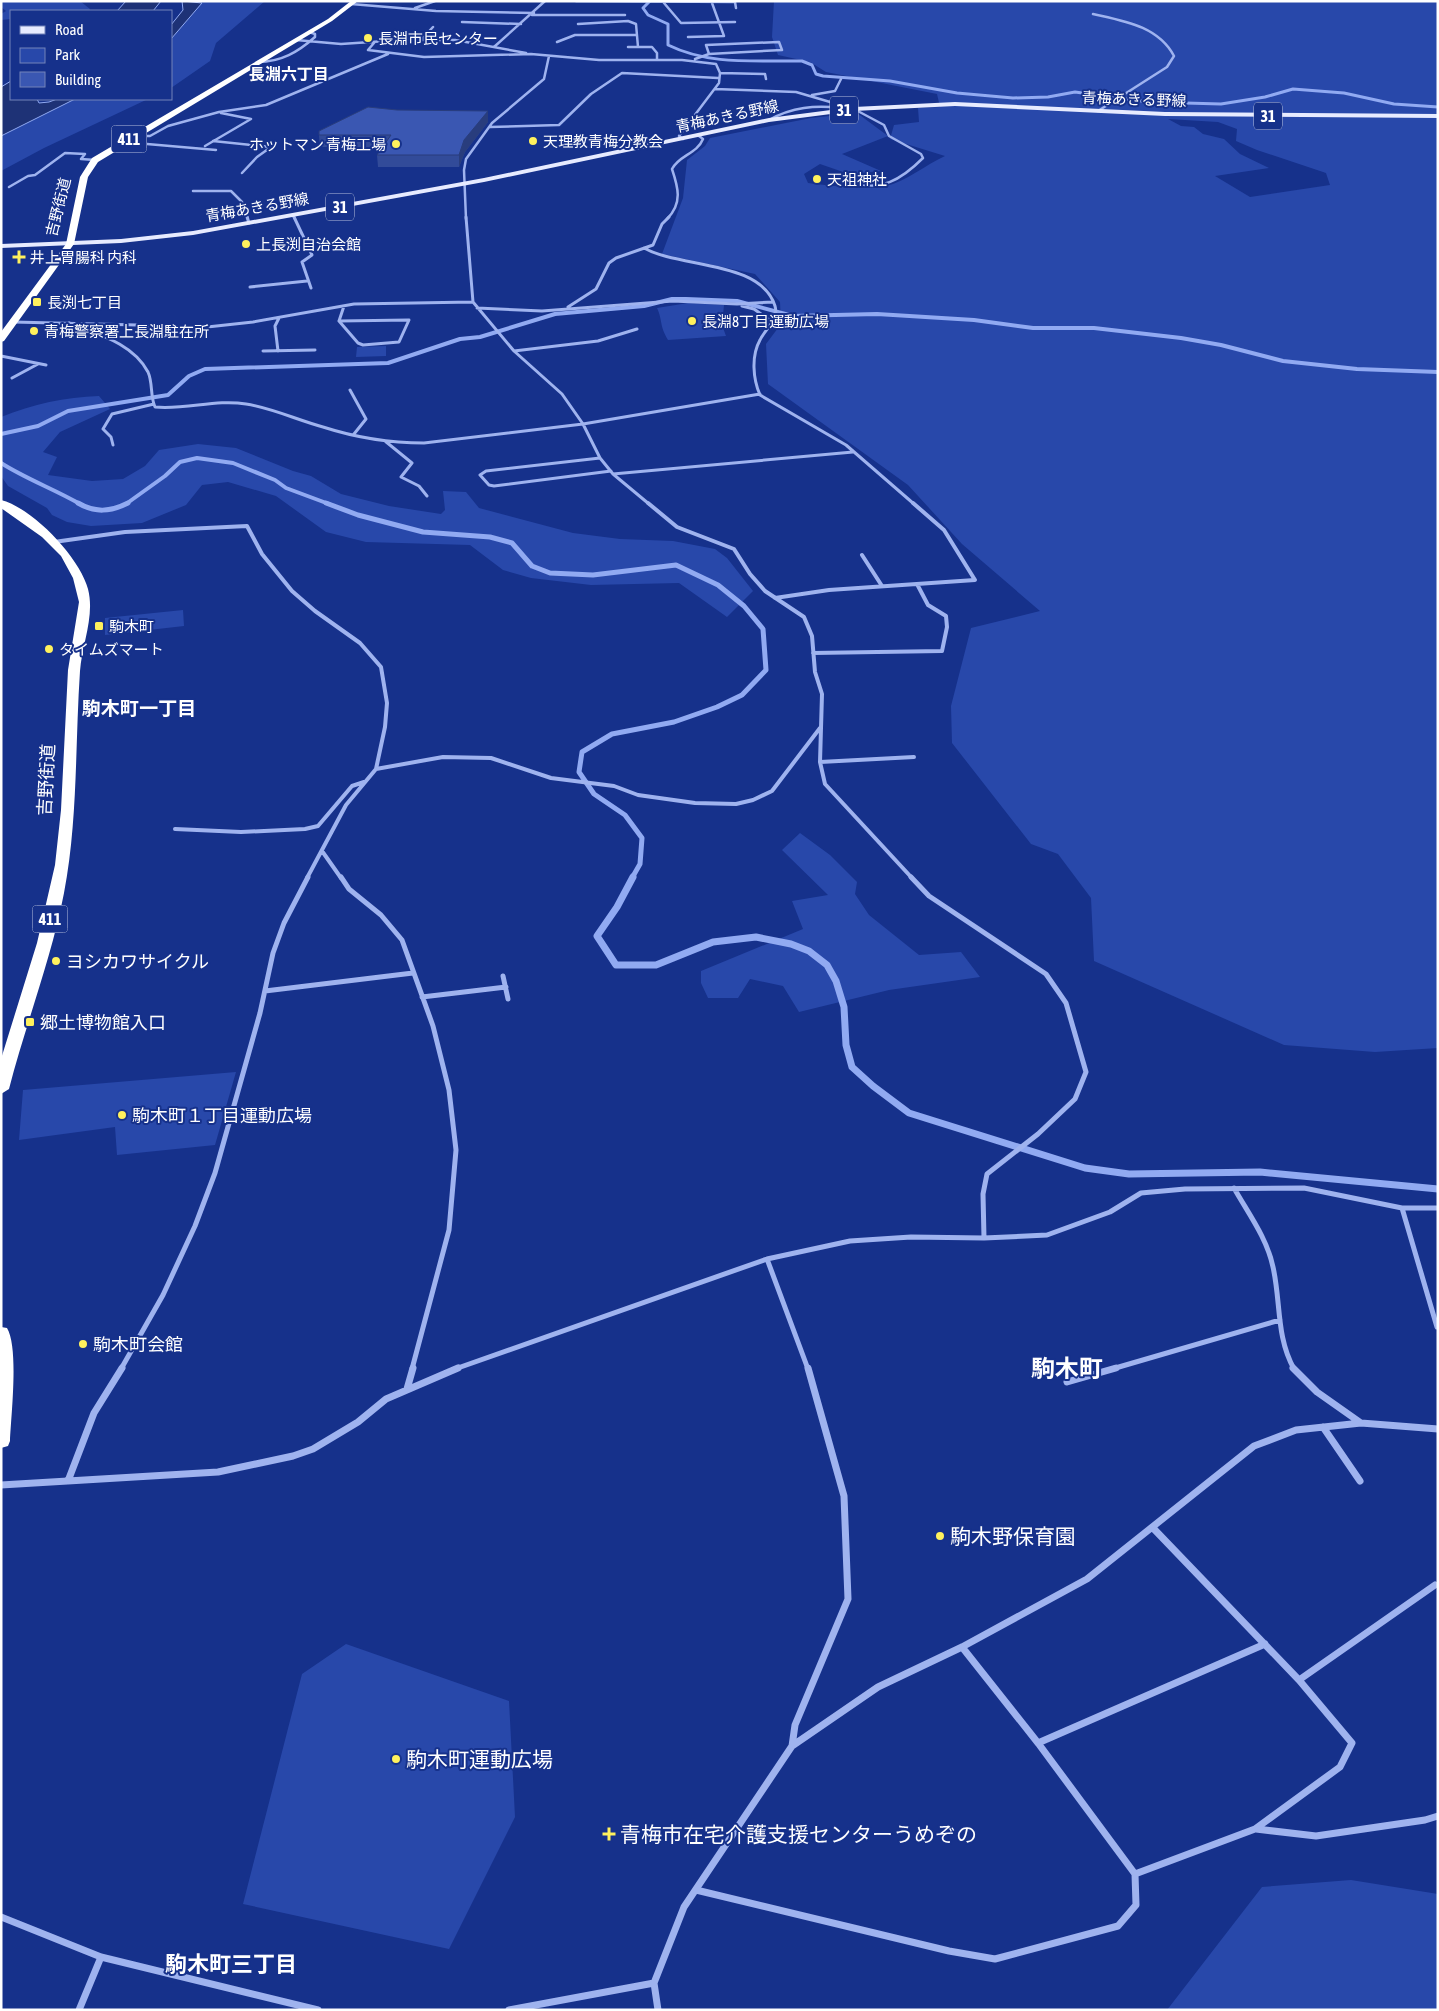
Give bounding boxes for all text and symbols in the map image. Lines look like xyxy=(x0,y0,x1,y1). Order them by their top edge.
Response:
legend xyxy=(10,10,172,100)
text: Road xyxy=(55,21,84,38)
place label: 長淵市民センター xyxy=(378,30,498,47)
marker: 長淵市民センター xyxy=(362,32,374,44)
text: Park xyxy=(55,46,80,63)
district label: 長淵六丁目 xyxy=(249,65,329,83)
text: Building xyxy=(55,71,101,88)
street label: 青梅あきる野線 xyxy=(1081,89,1187,109)
road number: 31 xyxy=(830,96,858,124)
street label: 青梅あきる野線 xyxy=(674,97,780,135)
road number: 31 xyxy=(1254,102,1282,130)
road number: 411 xyxy=(112,126,146,152)
place label: 天理教青梅分教会 xyxy=(543,133,663,150)
marker: 天理教青梅分教会 xyxy=(527,135,539,147)
place label: ホットマン 青梅工場 xyxy=(249,136,386,153)
marker: ホットマン 青梅工場 xyxy=(390,138,402,150)
place label: 天祖神社 xyxy=(827,171,887,188)
marker: 天祖神社 xyxy=(811,173,823,185)
street label: 吉野街道 xyxy=(42,176,74,238)
street label: 青梅あきる野線 xyxy=(204,190,310,224)
road number: 31 xyxy=(326,193,354,220)
place label: 上長渕自治会館 xyxy=(256,236,361,253)
marker: 上長渕自治会館 xyxy=(240,238,252,250)
place label: 井上胃腸科 内科 xyxy=(30,249,137,266)
marker: 井上胃腸科 内科 xyxy=(12,250,26,264)
place label: 長渕七丁目 xyxy=(47,294,122,311)
marker: 長渕七丁目 xyxy=(31,296,43,308)
place label: 長淵8丁目運動広場 xyxy=(702,313,829,330)
marker: 長淵8丁目運動広場 xyxy=(686,315,698,327)
place label: 青梅警察署上長淵駐在所 xyxy=(44,323,209,340)
marker: 青梅警察署上長淵駐在所 xyxy=(28,325,40,337)
place label: 駒木町 xyxy=(109,618,154,635)
marker: 駒木町 xyxy=(93,620,105,632)
place label: タイムズマート xyxy=(59,641,164,658)
marker: タイムズマート xyxy=(43,643,55,655)
district label: 駒木町一丁目 xyxy=(82,697,196,719)
street label: 吉野街道 xyxy=(34,743,58,817)
road number: 411 xyxy=(32,906,68,932)
place label: ヨシカワサイクル xyxy=(66,951,209,972)
marker: ヨシカワサイクル xyxy=(50,955,62,967)
place label: 郷土博物館入口 xyxy=(40,1012,166,1033)
marker: 郷土博物館入口 xyxy=(24,1016,36,1028)
place label: 駒木町１丁目運動広場 xyxy=(132,1105,312,1126)
marker: 駒木町１丁目運動広場 xyxy=(116,1109,128,1121)
place label: 駒木町会館 xyxy=(93,1334,183,1355)
marker: 駒木町会館 xyxy=(77,1338,89,1350)
district label: 駒木町 xyxy=(1031,1355,1103,1382)
place label: 駒木野保育園 xyxy=(950,1524,1076,1548)
marker: 駒木野保育園 xyxy=(934,1530,946,1542)
place label: 駒木町運動広場 xyxy=(406,1747,553,1771)
marker: 駒木町運動広場 xyxy=(390,1753,402,1765)
place label: 青梅市在宅介護支援センターうめぞの xyxy=(620,1822,977,1846)
marker: 青梅市在宅介護支援センターうめぞの xyxy=(602,1827,616,1841)
district label: 駒木町三丁目 xyxy=(165,1951,297,1977)

